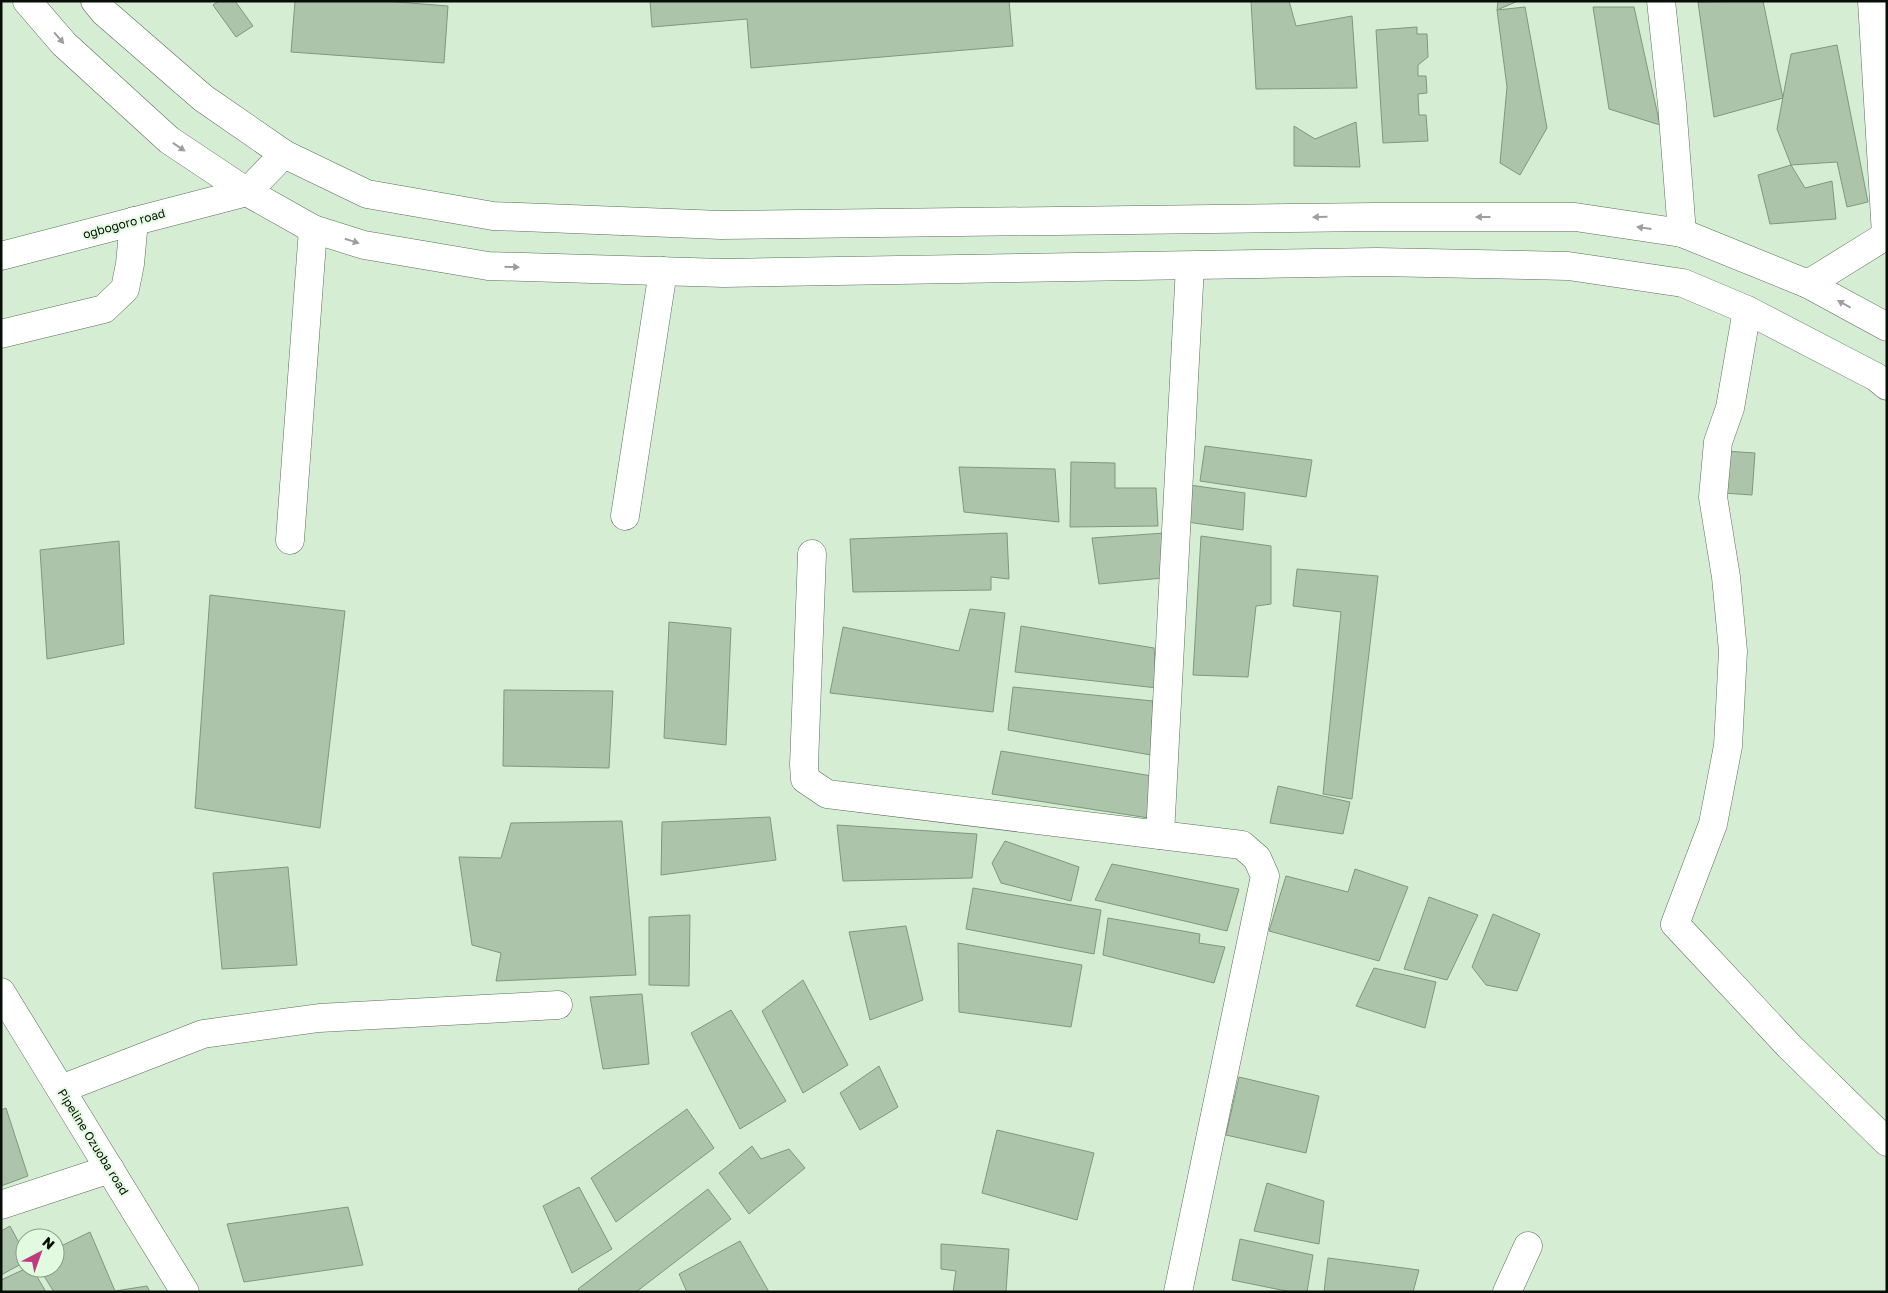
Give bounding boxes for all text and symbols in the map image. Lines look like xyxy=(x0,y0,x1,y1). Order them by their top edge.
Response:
one-way arrow xyxy=(53,32,64,45)
one-way arrow xyxy=(173,142,186,152)
street label: ogbogoro road xyxy=(81,205,167,242)
one-way arrow xyxy=(1474,213,1490,221)
one-way arrow xyxy=(1312,214,1328,222)
one-way arrow xyxy=(1636,223,1652,231)
one-way arrow xyxy=(344,238,359,245)
one-way arrow xyxy=(504,263,520,271)
one-way arrow xyxy=(1837,300,1851,308)
street label: Pipeline Ozuoba road xyxy=(55,1086,132,1198)
north arrow xyxy=(15,1228,65,1278)
text: N xyxy=(39,1233,58,1253)

